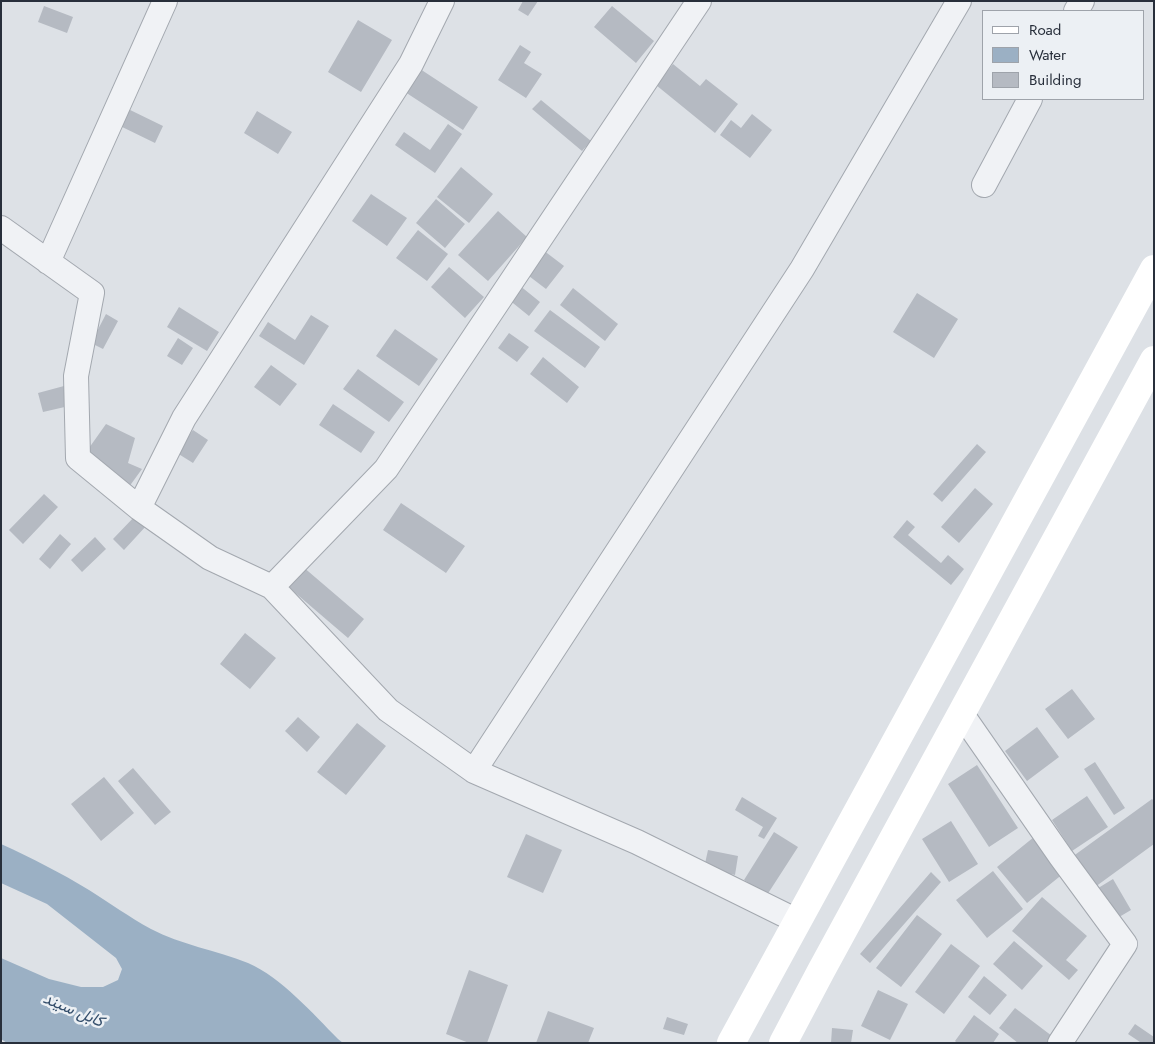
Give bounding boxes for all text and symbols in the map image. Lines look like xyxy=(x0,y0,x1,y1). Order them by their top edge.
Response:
legend xyxy=(982,10,1145,100)
text: Road xyxy=(1029,19,1061,41)
text: Water xyxy=(1029,44,1066,66)
text: Building xyxy=(1029,69,1081,91)
water label: کابل سيند xyxy=(40,990,106,1032)

